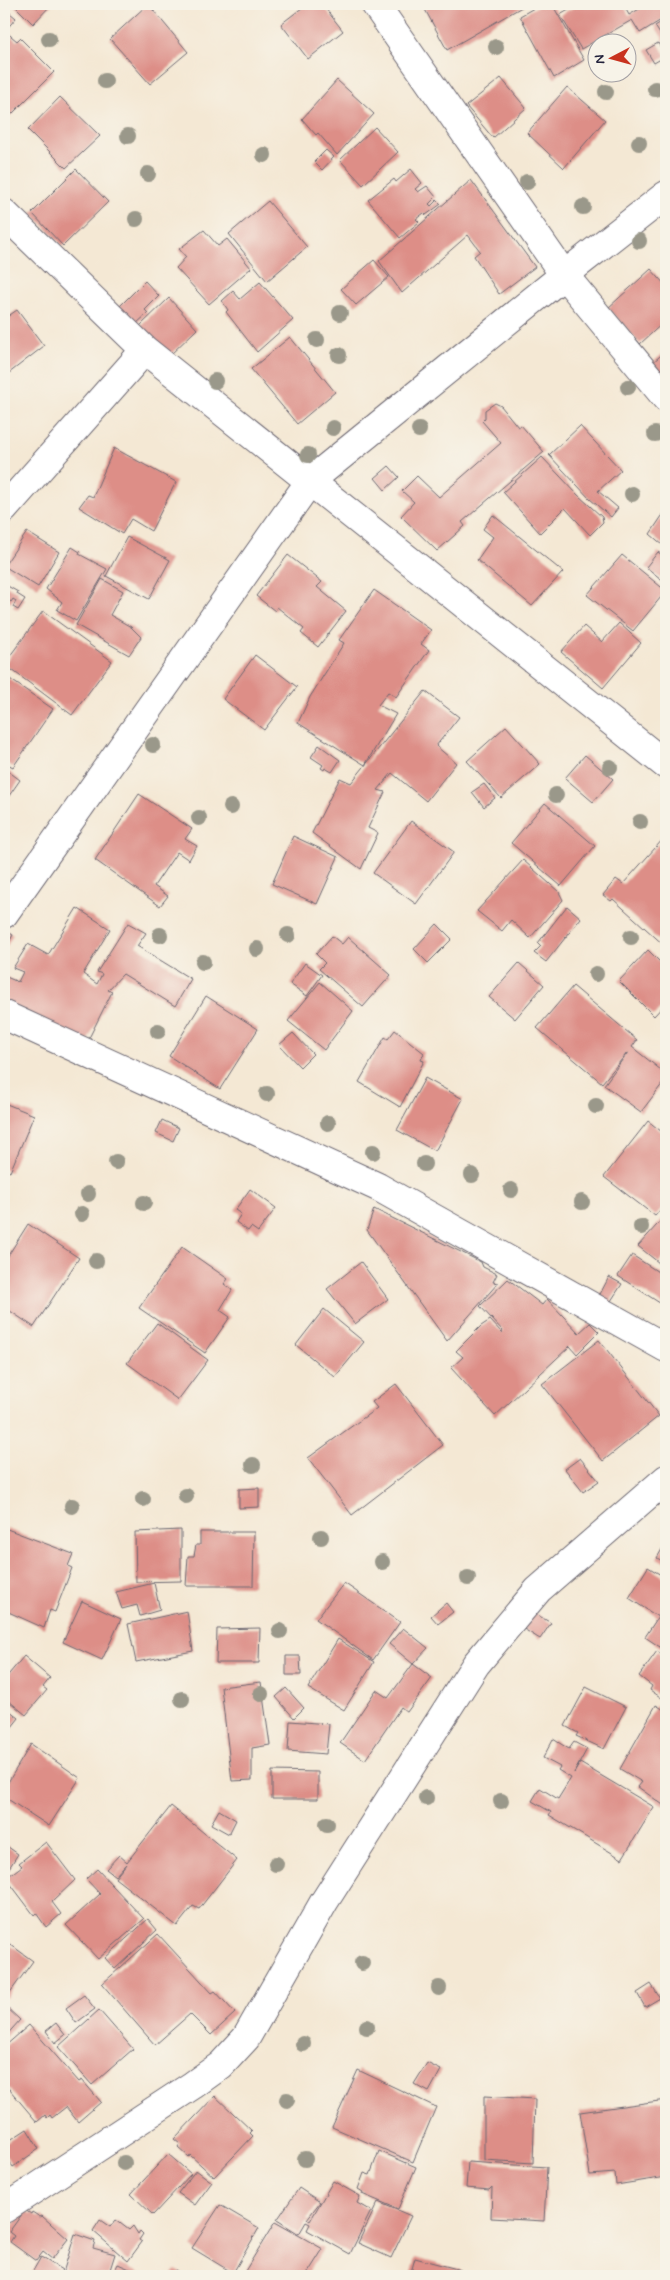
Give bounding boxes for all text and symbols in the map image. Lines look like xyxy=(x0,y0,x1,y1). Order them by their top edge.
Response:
north arrow xyxy=(588,32,638,82)
text: N xyxy=(591,54,610,65)

